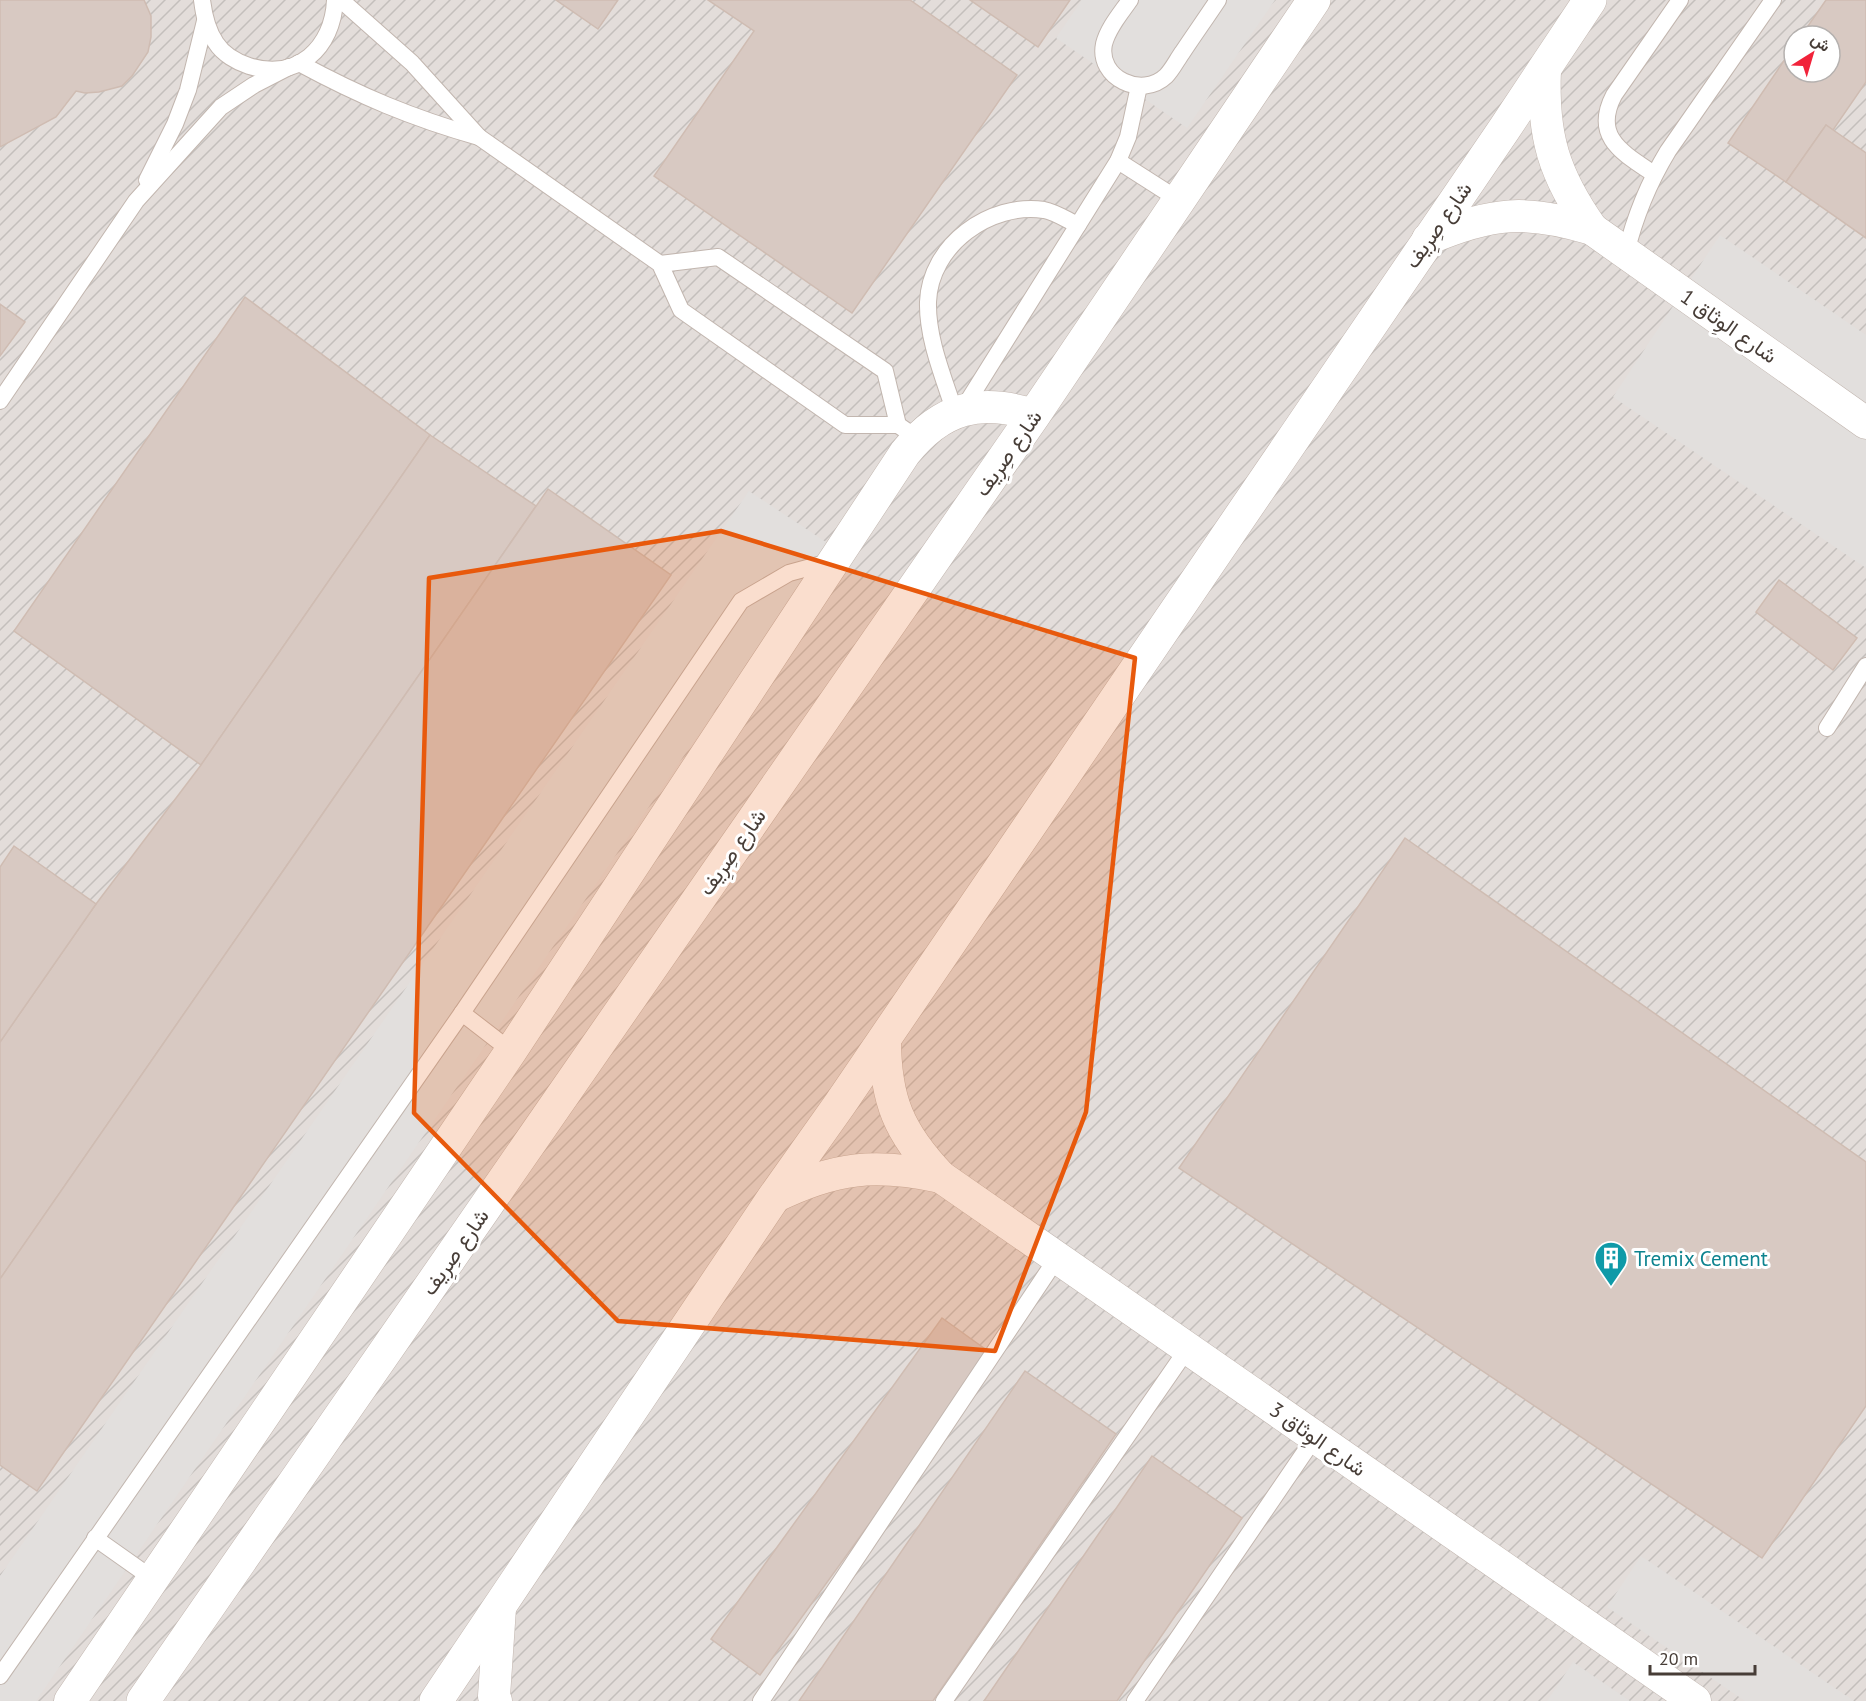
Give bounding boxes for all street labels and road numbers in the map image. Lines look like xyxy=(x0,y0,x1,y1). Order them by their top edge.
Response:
street label: شارع صِرِيف xyxy=(1398,176,1481,276)
street label: شارع الوِثاق 1 xyxy=(1673,283,1783,372)
street label: شارع صِرِيف xyxy=(968,404,1051,504)
street label: شارع صِرِيف xyxy=(692,803,775,903)
street label: شارع صِرِيف xyxy=(415,1203,498,1303)
street label: شارع الوِثاق 3 xyxy=(1262,1396,1372,1485)

